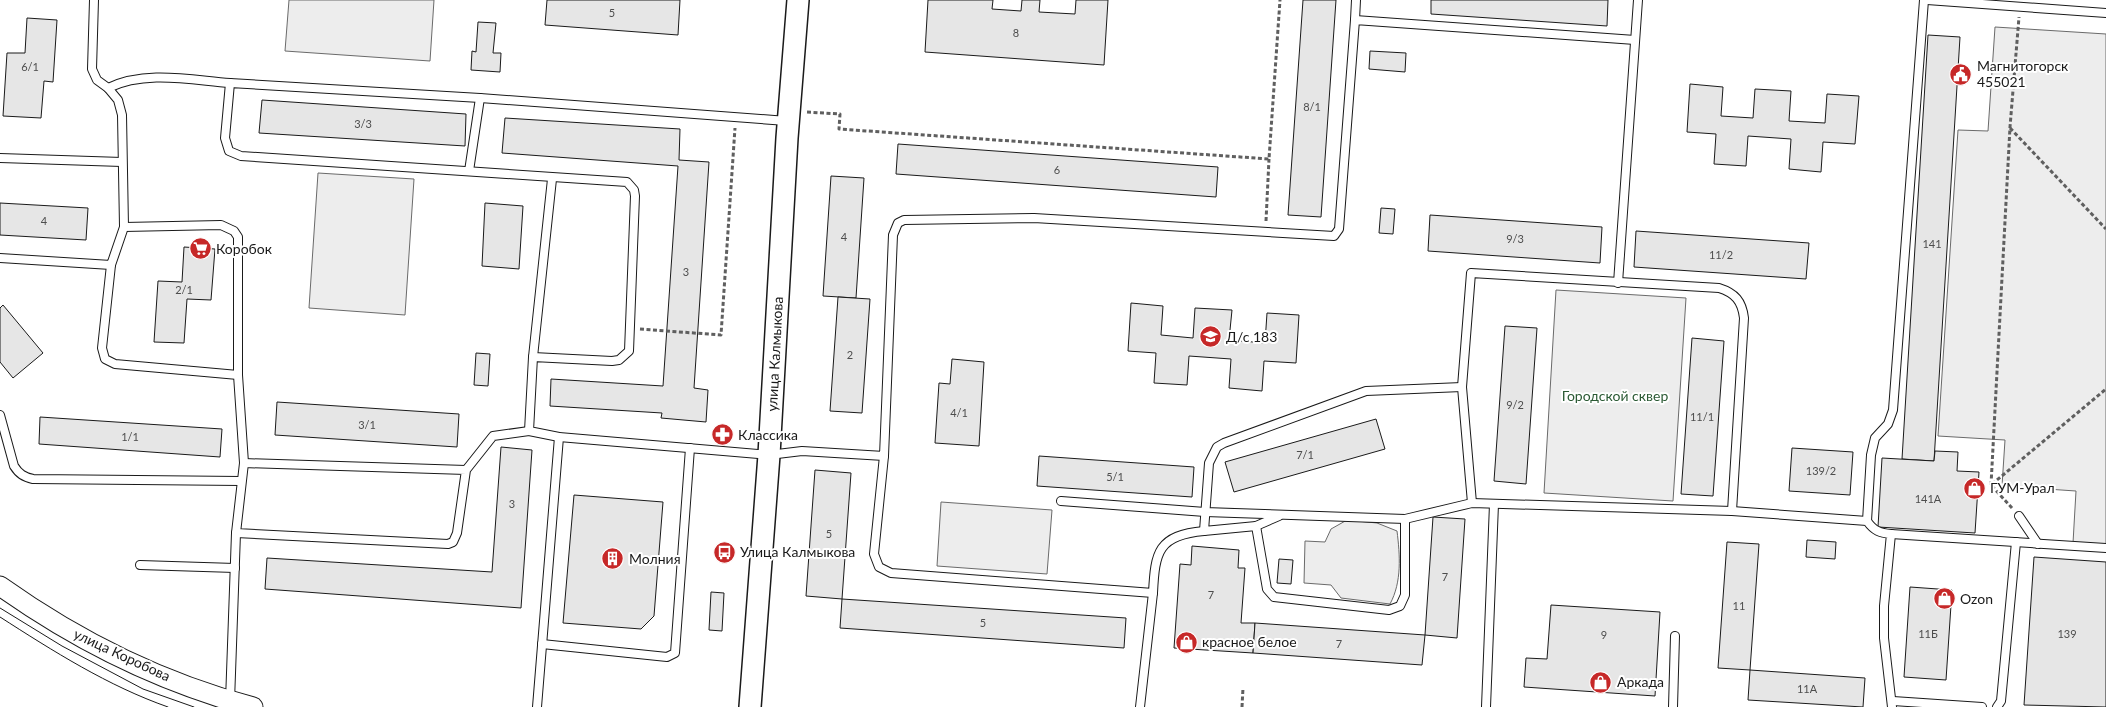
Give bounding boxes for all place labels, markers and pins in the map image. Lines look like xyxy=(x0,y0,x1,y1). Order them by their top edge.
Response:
place label: Магнитогорск 455021 xyxy=(1977,57,2069,90)
public building icon: Магнитогорск 455021 xyxy=(1949,62,1973,86)
supermarket icon: Коробок xyxy=(188,237,212,261)
place label: Коробок xyxy=(216,240,273,257)
school or university icon: Д/с 183 xyxy=(1198,325,1222,349)
place label: Д/с 183 xyxy=(1226,328,1277,345)
pharmacy icon: Классика xyxy=(710,423,734,447)
place label: Классика xyxy=(738,426,798,443)
shop icon: ГУМ-Урал xyxy=(1962,476,1986,500)
place label: ГУМ-Урал xyxy=(1990,479,2055,496)
bus stop icon: Улица Калмыкова xyxy=(712,540,736,564)
place label: Улица Калмыкова xyxy=(740,543,855,560)
building icon: Молния xyxy=(601,547,625,571)
place label: Молния xyxy=(629,550,681,567)
shop icon: Ozon xyxy=(1932,587,1956,611)
place label: Ozon xyxy=(1960,590,1993,607)
shop icon: красное белое xyxy=(1174,630,1198,654)
place label: красное белое xyxy=(1202,633,1297,650)
shop icon: Аркада xyxy=(1589,670,1613,694)
place label: Аркада xyxy=(1617,673,1664,690)

